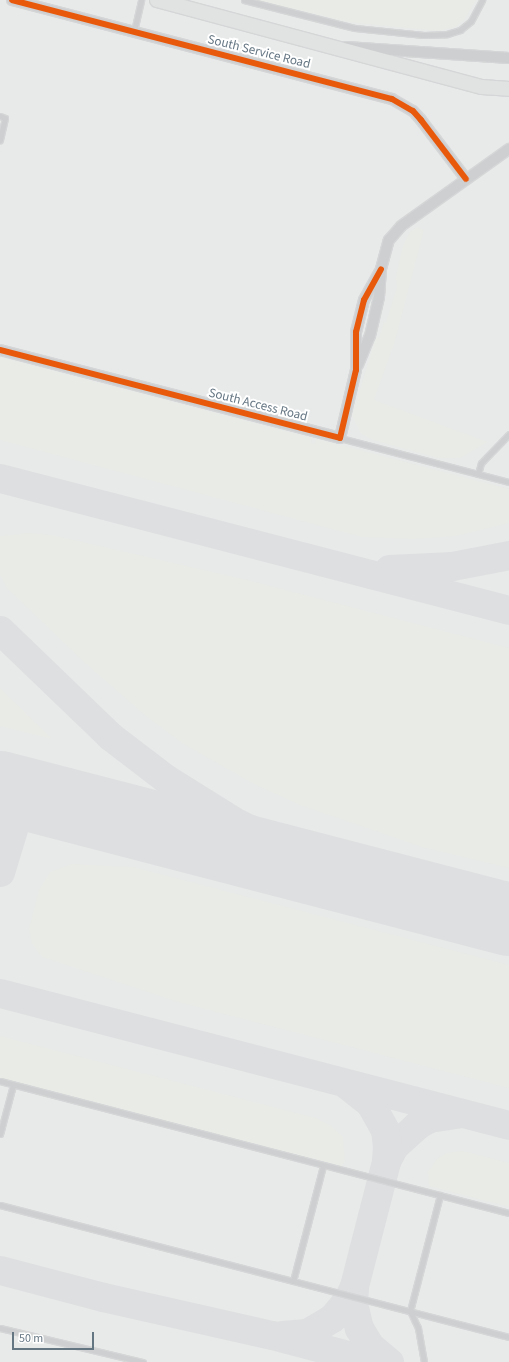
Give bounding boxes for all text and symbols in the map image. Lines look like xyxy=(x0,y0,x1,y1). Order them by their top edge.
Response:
street label: South Service Road xyxy=(206,32,312,72)
street label: South Access Road xyxy=(207,385,309,425)
scale bar xyxy=(14,1324,96,1350)
text: 50 m xyxy=(19,1330,43,1347)

